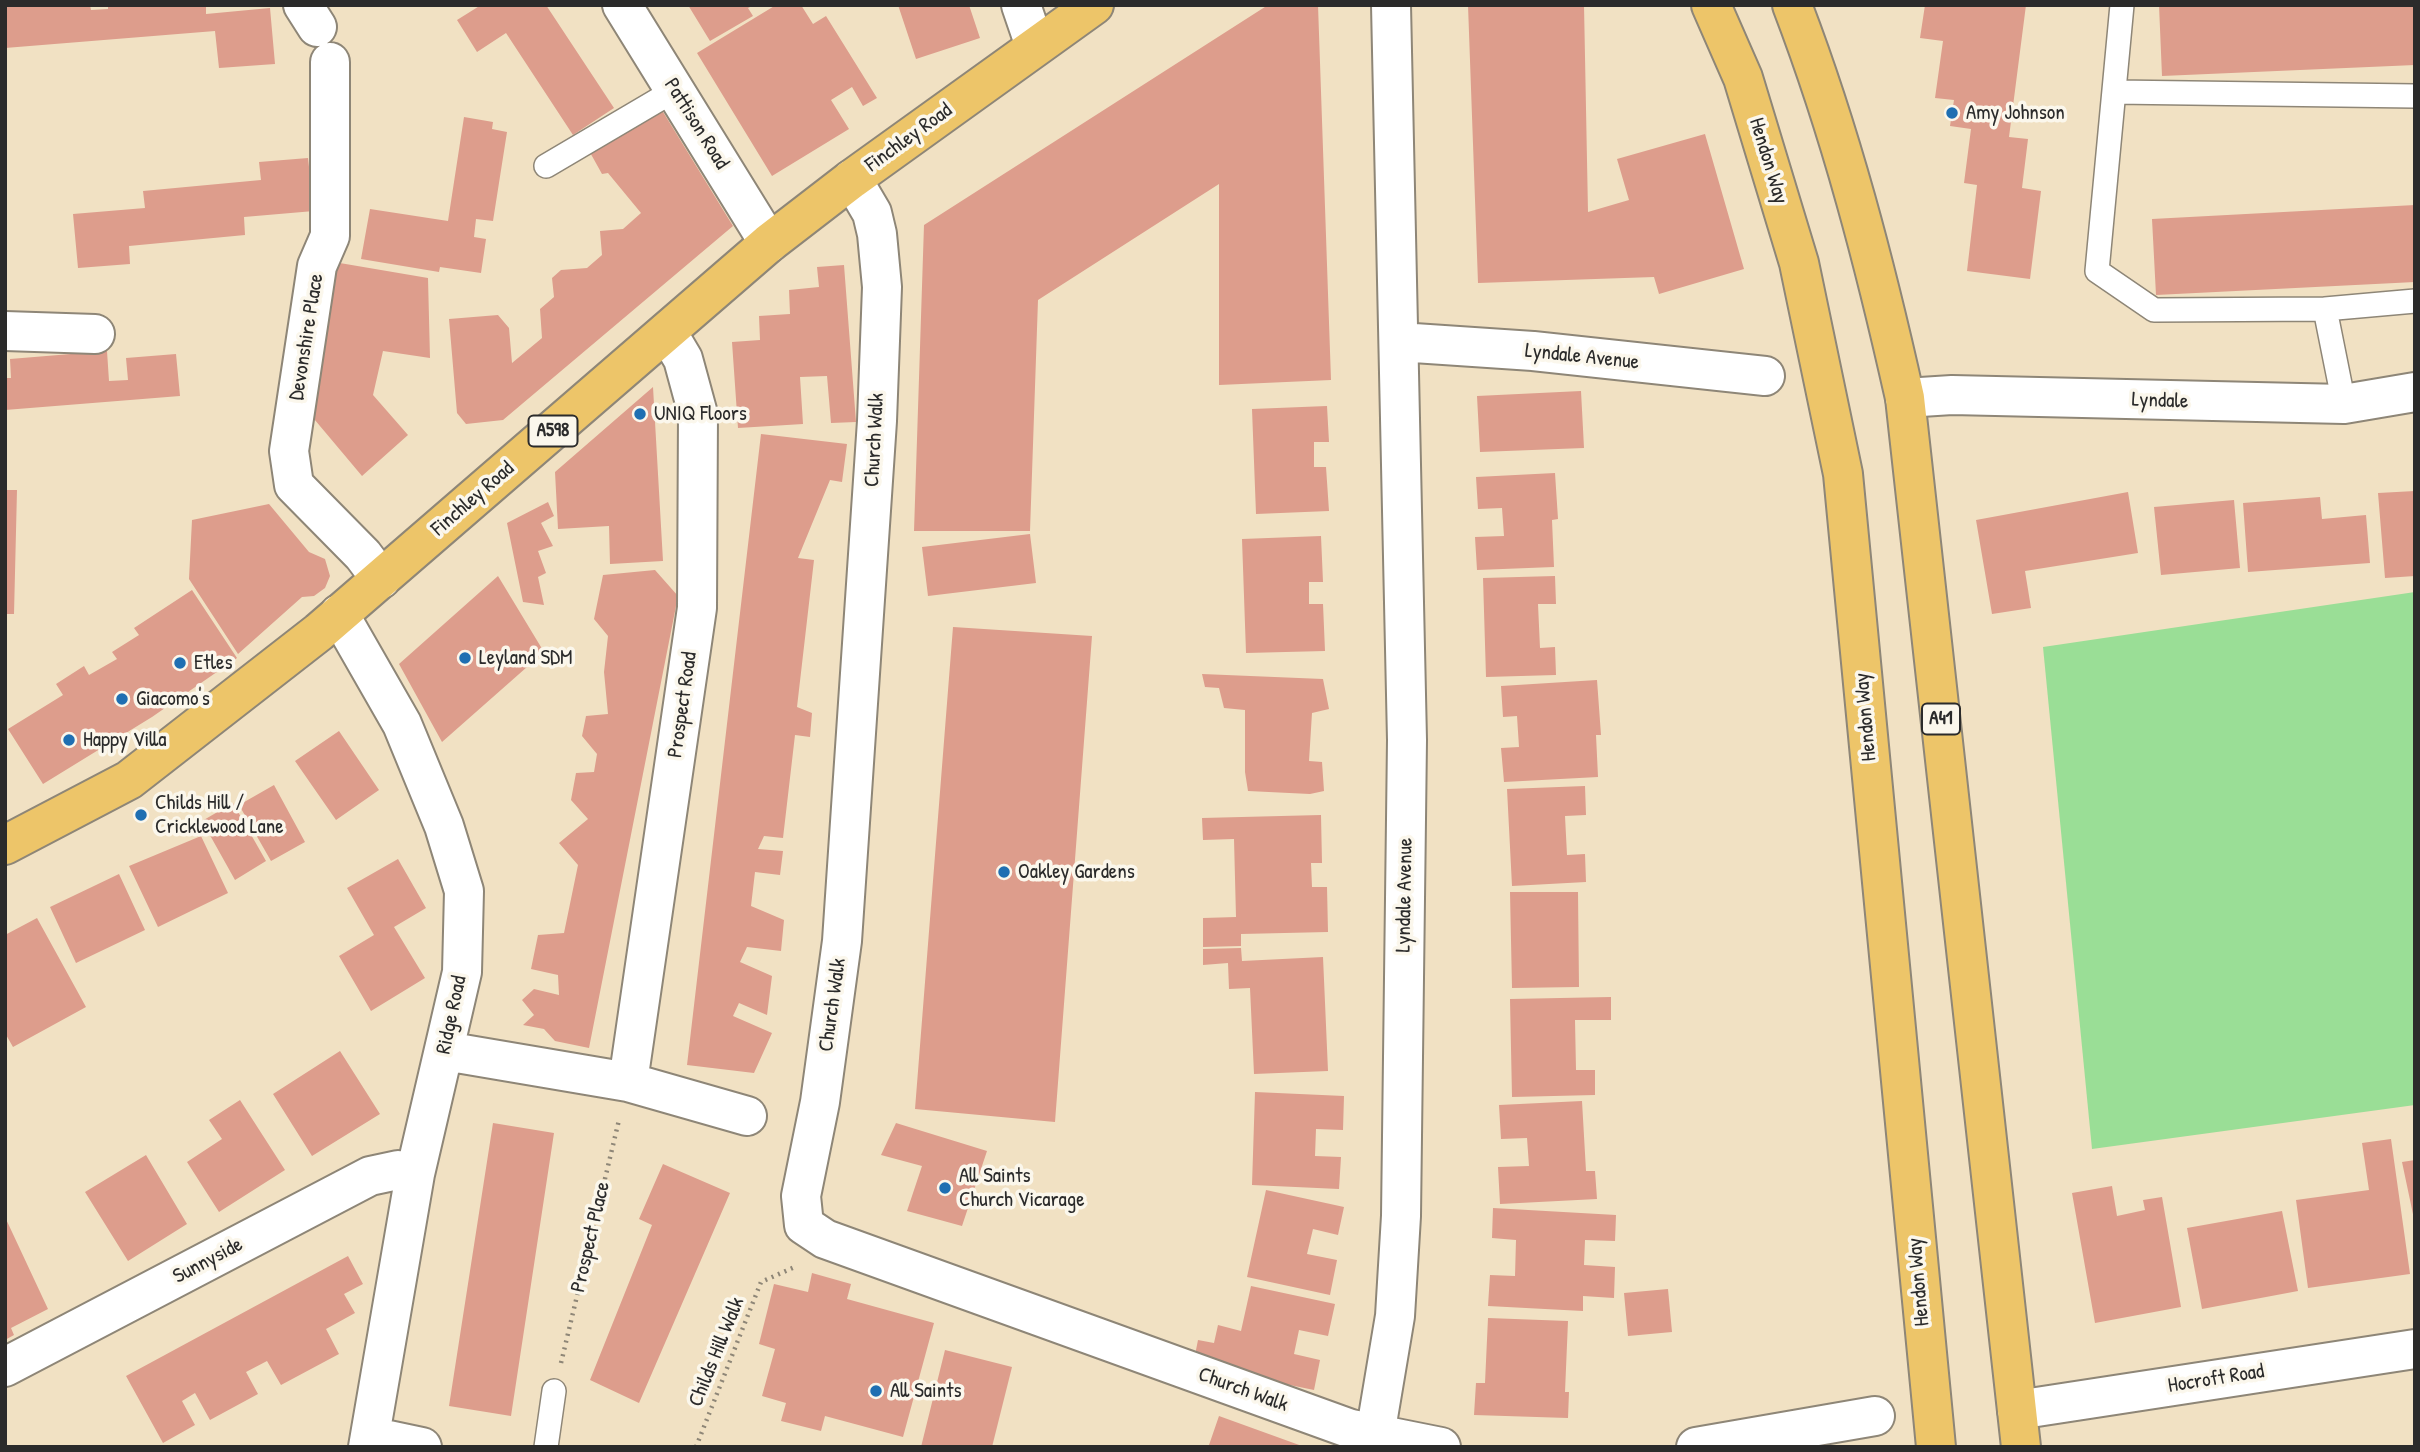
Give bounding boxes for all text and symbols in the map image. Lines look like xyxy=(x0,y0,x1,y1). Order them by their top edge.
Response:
street label: Pattison Road xyxy=(658,74,734,174)
street label: Finchley Road xyxy=(861,98,957,178)
place label: Amy Johnson xyxy=(1966,100,2065,126)
marker: Amy Johnson xyxy=(1944,105,1960,121)
street label: Hendon Way xyxy=(1743,115,1793,207)
street label: Devonshire Place xyxy=(285,272,329,402)
street label: Lyndale Avenue xyxy=(1524,338,1640,376)
street label: Lyndale xyxy=(2131,387,2189,415)
street label: Church Walk xyxy=(860,392,890,488)
place label: UNIQ Floors xyxy=(654,401,747,427)
marker: UNIQ Floors xyxy=(632,406,648,422)
road number: A598 xyxy=(528,416,578,446)
street label: Finchley Road xyxy=(427,456,519,542)
place label: Leyland SDM xyxy=(479,645,572,671)
place label: Etles xyxy=(194,650,233,676)
marker: Leyland SDM xyxy=(457,650,473,666)
street label: Prospect Road xyxy=(663,650,703,760)
marker: Etles xyxy=(172,655,188,671)
street label: Hendon Way xyxy=(1850,672,1882,762)
place label: Giacomo's xyxy=(136,686,210,712)
marker: Giacomo's xyxy=(114,691,130,707)
road number: A41 xyxy=(1922,704,1960,734)
place label: Happy Villa xyxy=(83,727,167,753)
marker: Happy Villa xyxy=(61,732,77,748)
place label: Childs Hill / Cricklewood Lane xyxy=(155,790,284,840)
marker: Childs Hill / Cricklewood Lane xyxy=(133,807,149,823)
street label: Lyndale Avenue xyxy=(1391,837,1419,953)
place label: Oakley Gardens xyxy=(1018,859,1135,885)
marker: Oakley Gardens xyxy=(996,864,1012,880)
street label: Church Walk xyxy=(814,957,852,1053)
street label: Ridge Road xyxy=(431,974,473,1056)
place label: All Saints Church Vicarage xyxy=(959,1163,1085,1213)
street label: Prospect Place xyxy=(566,1179,616,1295)
marker: All Saints Church Vicarage xyxy=(937,1180,953,1196)
street label: Sunnyside xyxy=(169,1232,247,1290)
street label: Hendon Way xyxy=(1903,1237,1935,1327)
street label: Childs Hill Walk xyxy=(684,1294,750,1410)
street label: Hocroft Road xyxy=(2166,1359,2266,1399)
street label: Church Walk xyxy=(1194,1362,1292,1418)
place label: All Saints xyxy=(890,1378,962,1404)
marker: All Saints xyxy=(868,1383,884,1399)

